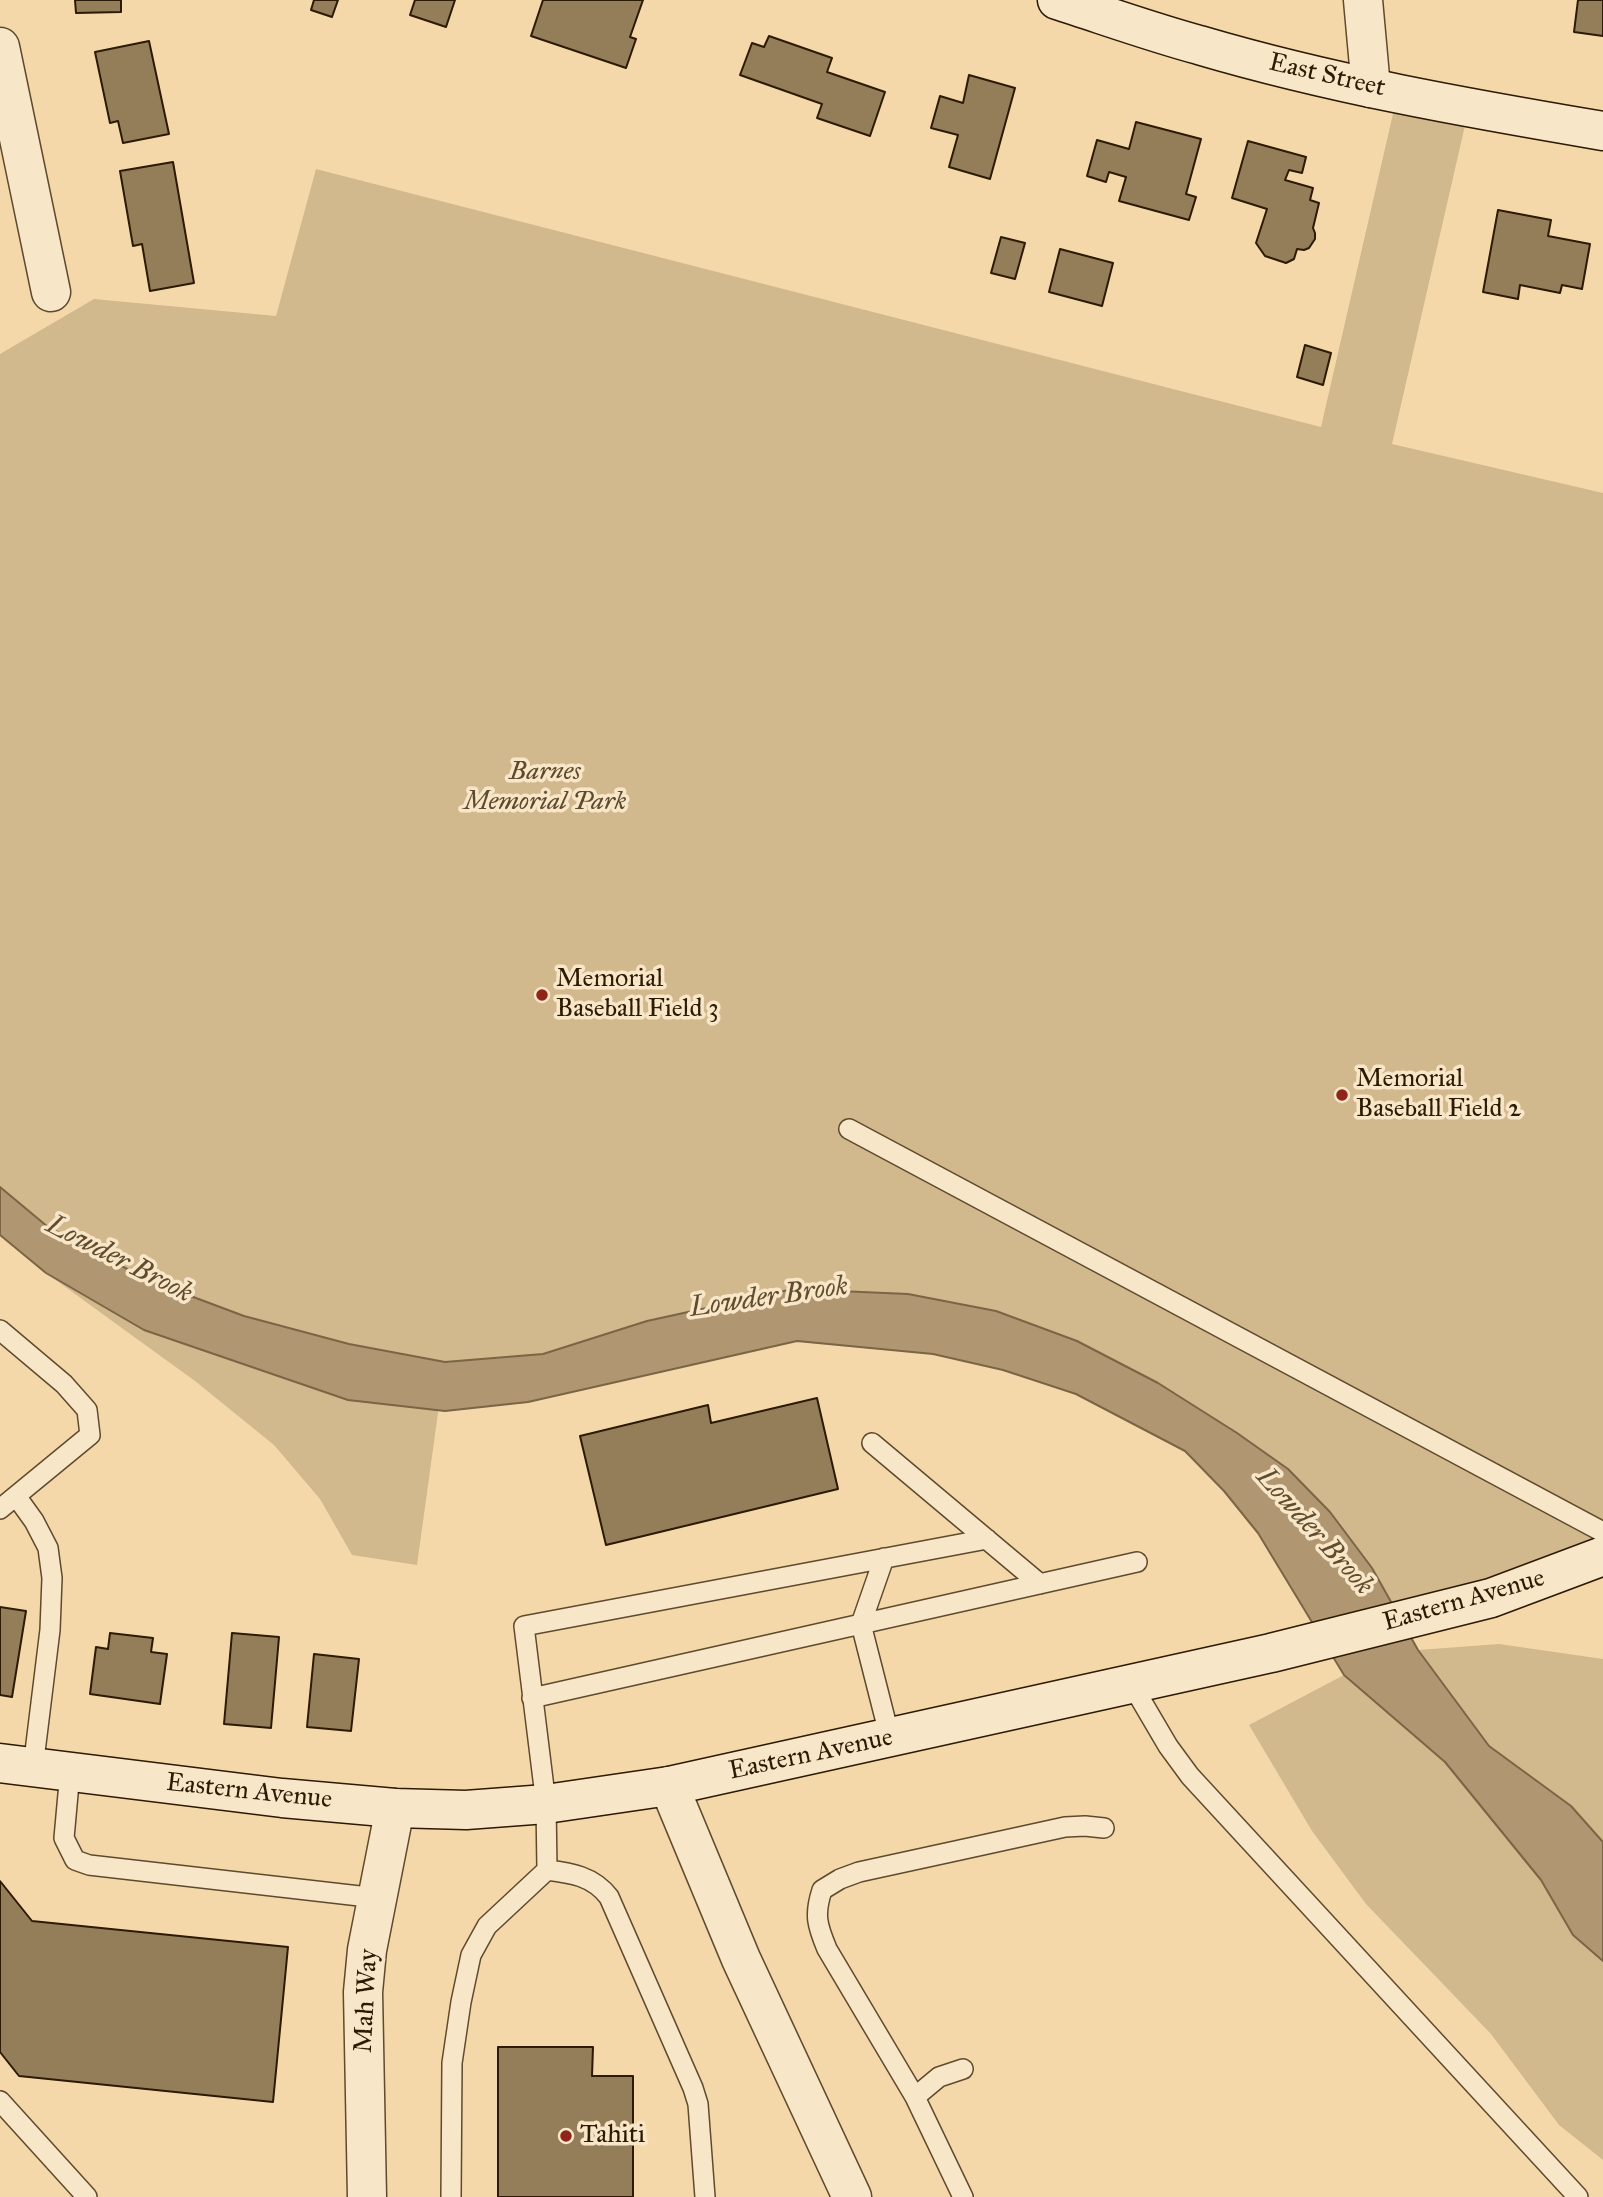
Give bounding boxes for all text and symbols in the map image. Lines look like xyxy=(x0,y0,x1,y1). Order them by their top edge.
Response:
street label: East Street xyxy=(1266,47,1388,105)
park label: Barnes Memorial Park xyxy=(464,757,626,818)
place label: Memorial Baseball Field 3 xyxy=(556,964,719,1026)
marker: Memorial Baseball Field 3 xyxy=(534,987,550,1003)
place label: Memorial Baseball Field 2 xyxy=(1356,1064,1521,1126)
marker: Memorial Baseball Field 2 xyxy=(1334,1087,1350,1103)
water label: Lowder Brook xyxy=(40,1209,198,1311)
water label: Lowder Brook xyxy=(688,1270,850,1326)
water label: Lowder Brook xyxy=(1248,1462,1380,1602)
street label: Eastern Avenue xyxy=(1380,1563,1548,1639)
street label: Eastern Avenue xyxy=(726,1722,896,1788)
street label: Eastern Avenue xyxy=(165,1768,333,1816)
street label: Mah Way xyxy=(349,1948,385,2054)
place label: Tahiti xyxy=(580,2120,645,2152)
marker: Tahiti xyxy=(558,2128,574,2144)

